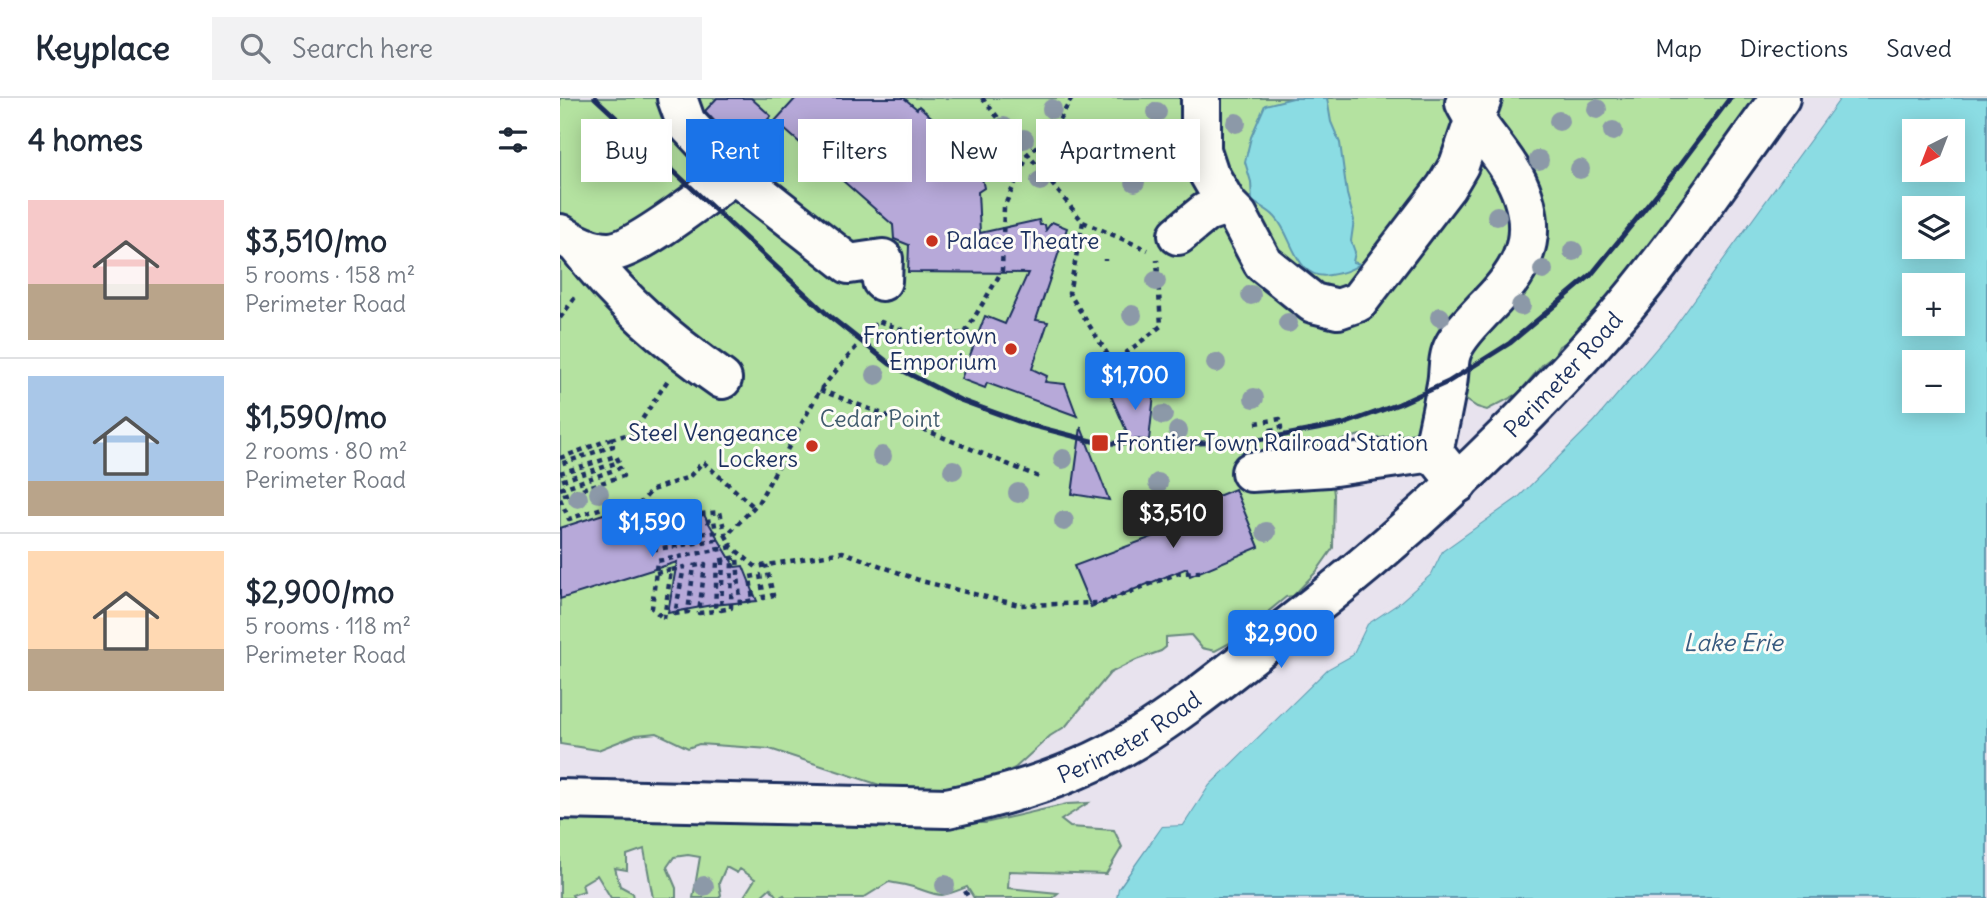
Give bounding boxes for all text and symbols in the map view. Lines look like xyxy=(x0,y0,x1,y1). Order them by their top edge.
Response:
search box xyxy=(212,17,702,80)
text: Keyplace xyxy=(35,27,170,69)
icon: search xyxy=(236,29,274,67)
text: Search here xyxy=(292,32,433,65)
text: Map xyxy=(1655,33,1702,63)
text: Directions xyxy=(1740,33,1848,63)
text: Saved xyxy=(1886,33,1952,63)
chip: Buy xyxy=(581,119,672,182)
chip: Rent xyxy=(686,119,784,182)
chip: Filters xyxy=(798,119,912,182)
chip: New xyxy=(926,119,1022,182)
chip: Apartment xyxy=(1036,119,1200,182)
north arrow xyxy=(1902,119,1965,182)
map controls xyxy=(1902,119,1965,413)
text: 4 homes xyxy=(28,121,143,159)
icon: filters xyxy=(494,121,532,159)
button: layers xyxy=(1902,196,1965,259)
text: $3,510/mo xyxy=(245,222,387,260)
place label: Palace Theatre xyxy=(946,226,1099,255)
icon: home xyxy=(84,228,168,312)
marker: Palace Theatre xyxy=(924,233,940,249)
text: 5 rooms · 158 m² xyxy=(245,260,415,289)
button: + xyxy=(1902,273,1965,336)
text: Perimeter Road xyxy=(245,289,406,318)
street label: Perimeter Road xyxy=(1497,306,1628,443)
place label: Frontiertown Emporium xyxy=(863,321,997,376)
marker: Frontiertown Emporium xyxy=(1003,341,1019,357)
button: − xyxy=(1902,350,1965,413)
pin: $1,700 xyxy=(1078,352,1192,412)
text: $1,700 xyxy=(1101,360,1169,389)
text: $1,590/mo xyxy=(245,398,387,436)
icon: home xyxy=(84,404,168,488)
park label: Cedar Point xyxy=(820,404,941,433)
place label: Steel Vengeance Lockers xyxy=(628,418,798,473)
place label: Frontier Town Railroad Station xyxy=(1116,428,1428,457)
marker: Frontier Town Railroad Station xyxy=(1090,433,1110,453)
text: 2 rooms · 80 m² xyxy=(245,436,407,465)
marker: Steel Vengeance Lockers xyxy=(804,438,820,454)
text: Perimeter Road xyxy=(245,465,406,494)
pin: $3,510 xyxy=(1116,490,1230,550)
text: $3,510 xyxy=(1139,498,1207,527)
pin: $1,590 xyxy=(595,500,709,559)
text: $1,590 xyxy=(618,507,686,536)
text: $2,900/mo xyxy=(245,573,394,611)
icon: home xyxy=(84,579,168,663)
pin: $2,900 xyxy=(1224,610,1338,670)
text: 5 rooms · 118 m² xyxy=(245,611,411,640)
text: $2,900 xyxy=(1244,618,1318,647)
water label: Lake Erie xyxy=(1683,627,1785,657)
text: Perimeter Road xyxy=(245,640,406,669)
street label: Perimeter Road xyxy=(1053,684,1206,790)

